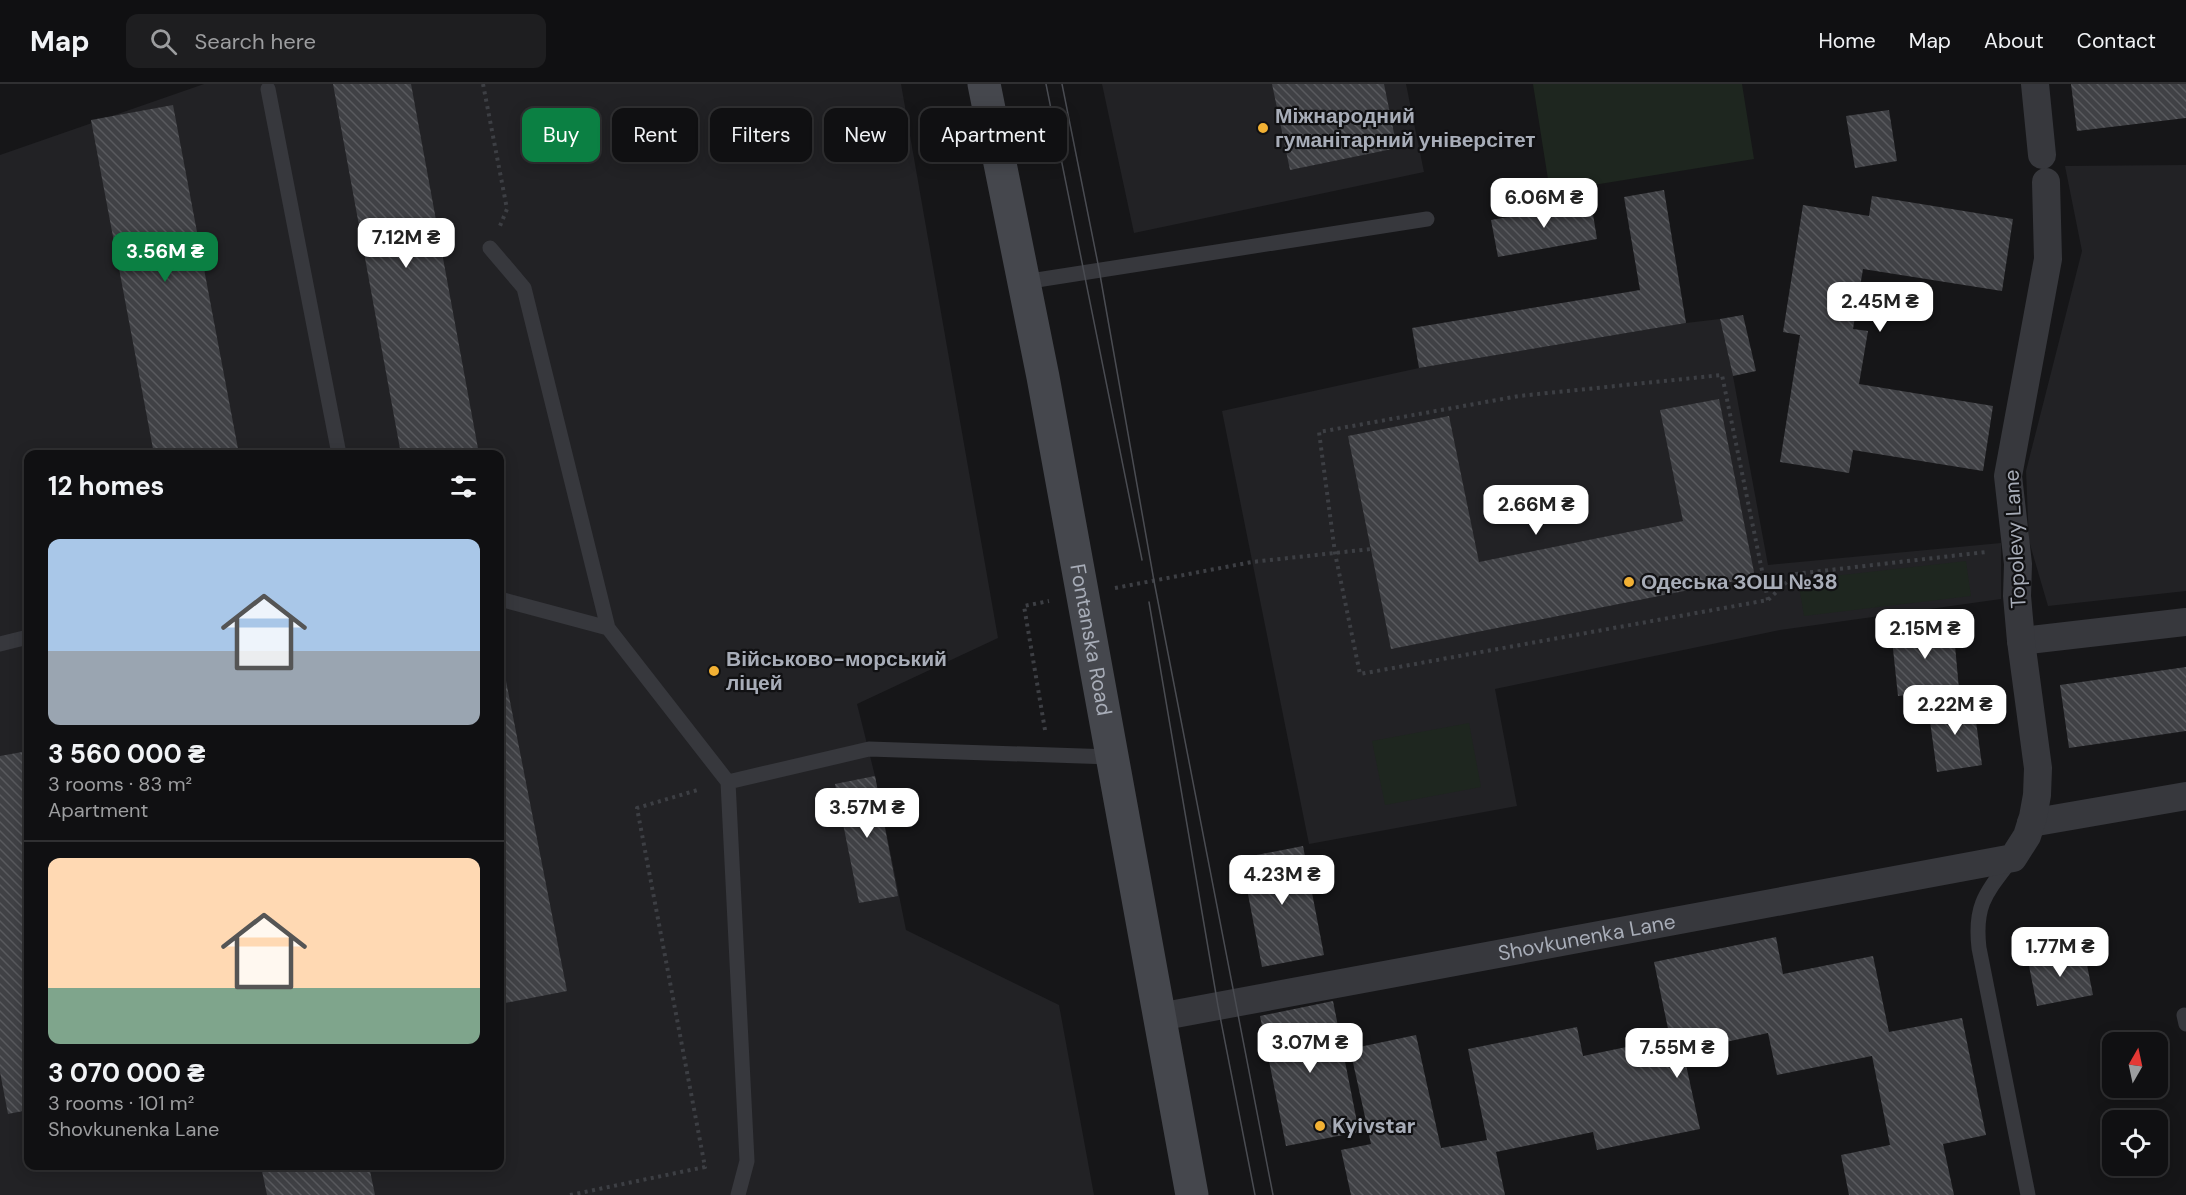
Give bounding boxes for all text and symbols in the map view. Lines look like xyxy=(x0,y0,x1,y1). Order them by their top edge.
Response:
search box xyxy=(126,14,546,68)
text: Map xyxy=(30,23,90,60)
icon: search xyxy=(147,25,180,58)
text: Search here xyxy=(195,27,316,56)
text: Home xyxy=(1818,27,1876,55)
text: Map xyxy=(1909,27,1951,55)
text: About xyxy=(1984,27,2044,55)
text: Contact xyxy=(2077,27,2156,55)
place label: Міжнародний гуманітарний універсітет xyxy=(1275,102,1536,154)
chip: Buy xyxy=(522,108,600,162)
chip: Rent xyxy=(612,108,698,162)
chip: Filters xyxy=(710,108,812,162)
chip: New xyxy=(824,108,908,162)
chip: Apartment xyxy=(920,108,1067,162)
marker: Міжнародний гуманітарний універсітет xyxy=(1256,121,1270,135)
pin: 6.06M ₴ xyxy=(1489,178,1599,229)
text: 6.06M ₴ xyxy=(1505,184,1583,210)
pin: 7.12M ₴ xyxy=(351,218,461,269)
text: 7.12M ₴ xyxy=(372,224,440,250)
pin: 3.56M ₴ xyxy=(110,232,220,283)
text: 3.56M ₴ xyxy=(126,238,204,264)
pin: 2.45M ₴ xyxy=(1825,282,1935,333)
text: 2.45M ₴ xyxy=(1841,288,1919,314)
text: 12 homes xyxy=(48,469,164,503)
street label: Topolevy Lane xyxy=(1997,469,2033,609)
icon: filters xyxy=(447,470,480,503)
pin: 2.66M ₴ xyxy=(1481,485,1591,536)
text: 2.66M ₴ xyxy=(1497,491,1575,517)
street label: Fontanska Road xyxy=(1063,562,1118,718)
place label: Одеська ЗОШ №38 xyxy=(1641,568,1838,596)
marker: Одеська ЗОШ №38 xyxy=(1622,575,1636,589)
icon: home xyxy=(210,578,318,686)
pin: 2.15M ₴ xyxy=(1870,609,1980,660)
text: 2.15M ₴ xyxy=(1889,615,1961,641)
place label: Військово-морський ліцей xyxy=(726,645,947,697)
marker: Військово-морський ліцей xyxy=(707,664,721,678)
pin: 2.22M ₴ xyxy=(1900,685,2010,736)
text: 2.22M ₴ xyxy=(1917,691,1993,717)
text: 3 560 000 ₴ xyxy=(48,737,205,771)
text: 3 rooms · 83 m² xyxy=(48,771,192,797)
pin: 3.57M ₴ xyxy=(812,788,922,839)
text: 3.57M ₴ xyxy=(829,794,905,820)
text: Apartment xyxy=(48,797,148,823)
pin: 4.23M ₴ xyxy=(1227,855,1337,906)
text: 4.23M ₴ xyxy=(1243,861,1321,887)
icon: home xyxy=(210,897,318,1005)
street label: Shovkunenka Lane xyxy=(1496,907,1678,968)
pin: 1.77M ₴ xyxy=(2005,927,2115,978)
text: 1.77M ₴ xyxy=(2026,933,2094,959)
pin: 3.07M ₴ xyxy=(1255,1023,1365,1074)
pin: 7.55M ₴ xyxy=(1622,1028,1732,1079)
text: 3.07M ₴ xyxy=(1272,1029,1348,1055)
north arrow xyxy=(2102,1032,2168,1098)
map controls xyxy=(2102,1032,2168,1176)
text: 7.55M ₴ xyxy=(1639,1034,1715,1060)
text: 3 070 000 ₴ xyxy=(48,1056,205,1090)
text: 3 rooms · 101 m² xyxy=(48,1090,194,1116)
button: locate xyxy=(2102,1110,2168,1176)
place label: Kyivstar xyxy=(1332,1112,1416,1140)
text: Shovkunenka Lane xyxy=(48,1116,219,1142)
marker: Kyivstar xyxy=(1313,1119,1327,1133)

